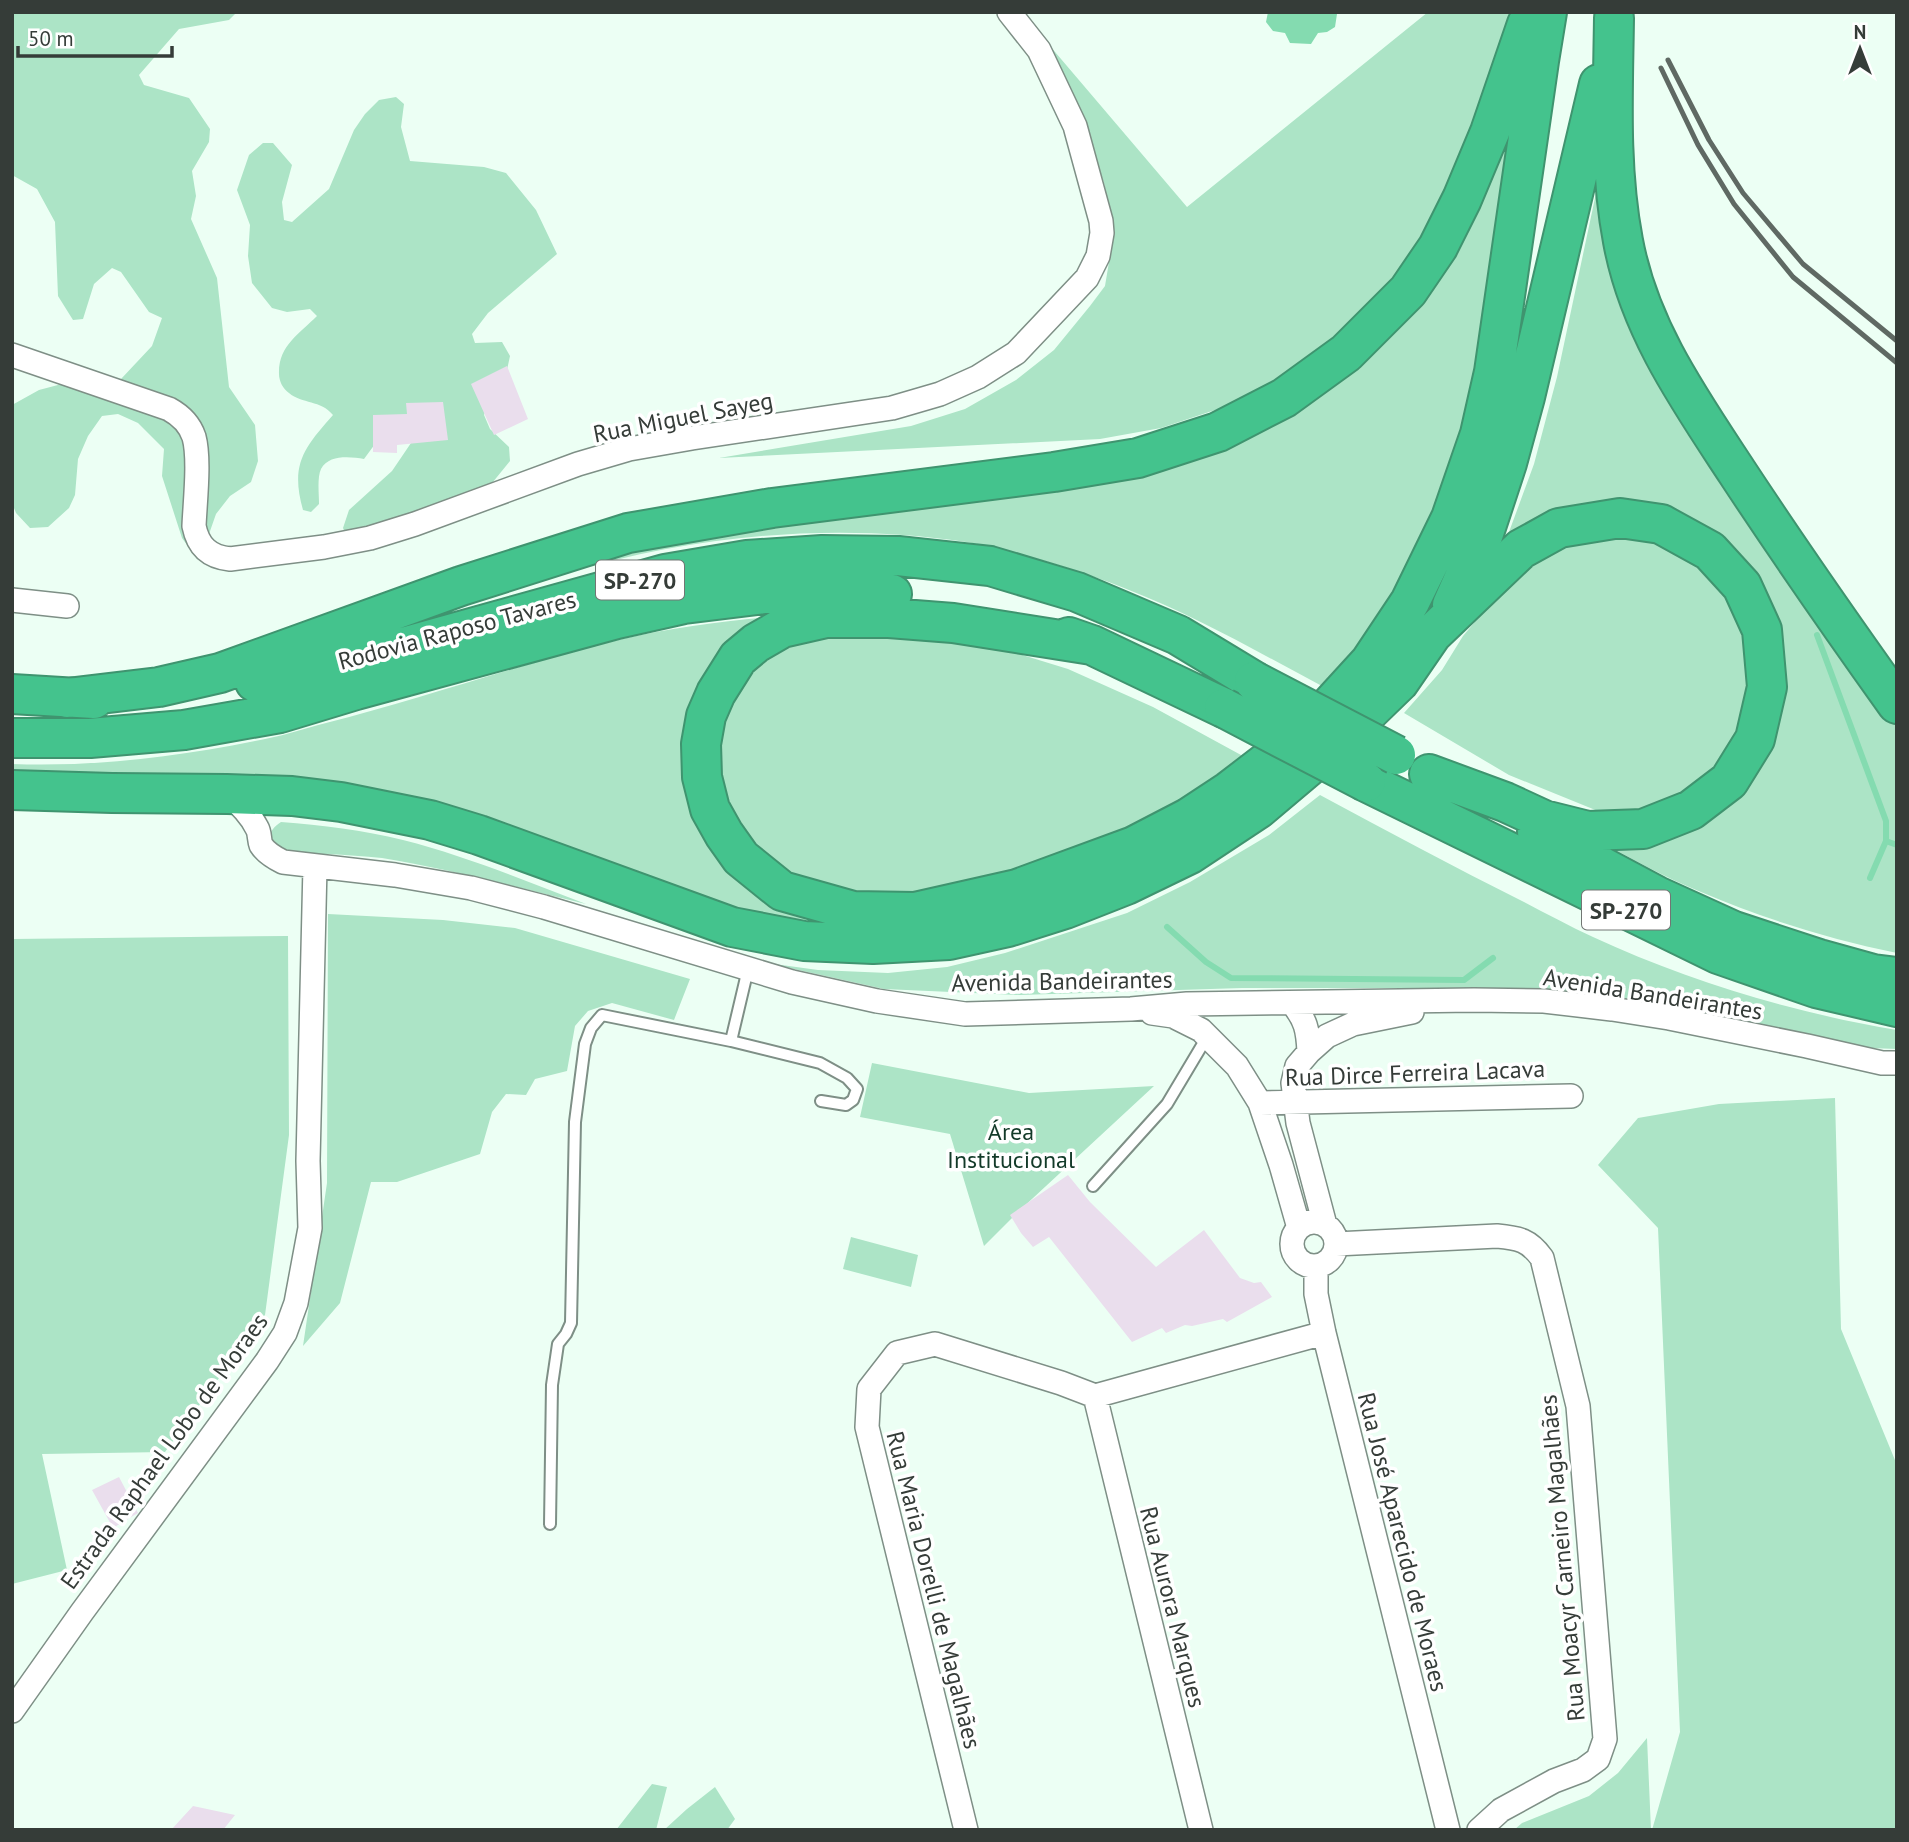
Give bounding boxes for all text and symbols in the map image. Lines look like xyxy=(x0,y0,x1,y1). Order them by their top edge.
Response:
scale bar xyxy=(18,14,172,58)
north arrow xyxy=(1825,14,1895,84)
text: N xyxy=(1854,20,1866,44)
text: 50 m xyxy=(28,25,74,52)
street label: Rua Miguel Sayeg xyxy=(590,384,776,450)
road number: SP-270 xyxy=(596,560,684,600)
street label: Rodovia Raposo Tavares xyxy=(335,583,579,677)
road number: SP-270 xyxy=(1582,890,1670,930)
street label: Avenida Bandeirantes xyxy=(1541,961,1765,1027)
street label: Avenida Bandeirantes xyxy=(951,964,1173,998)
street label: Rua Dirce Ferreira Lacava xyxy=(1284,1053,1546,1093)
park label: Área Institucional xyxy=(947,1116,1075,1175)
street label: Estrada Raphael Lobo de Moraes xyxy=(53,1307,275,1595)
street label: Rua José Aparecido de Moraes xyxy=(1351,1389,1455,1695)
street label: Rua Moacyr Carneiro Magalhães xyxy=(1532,1393,1592,1723)
street label: Rua Maria Dorelli de Magalhães xyxy=(879,1428,989,1752)
street label: Rua Aurora Marques xyxy=(1133,1503,1213,1711)

